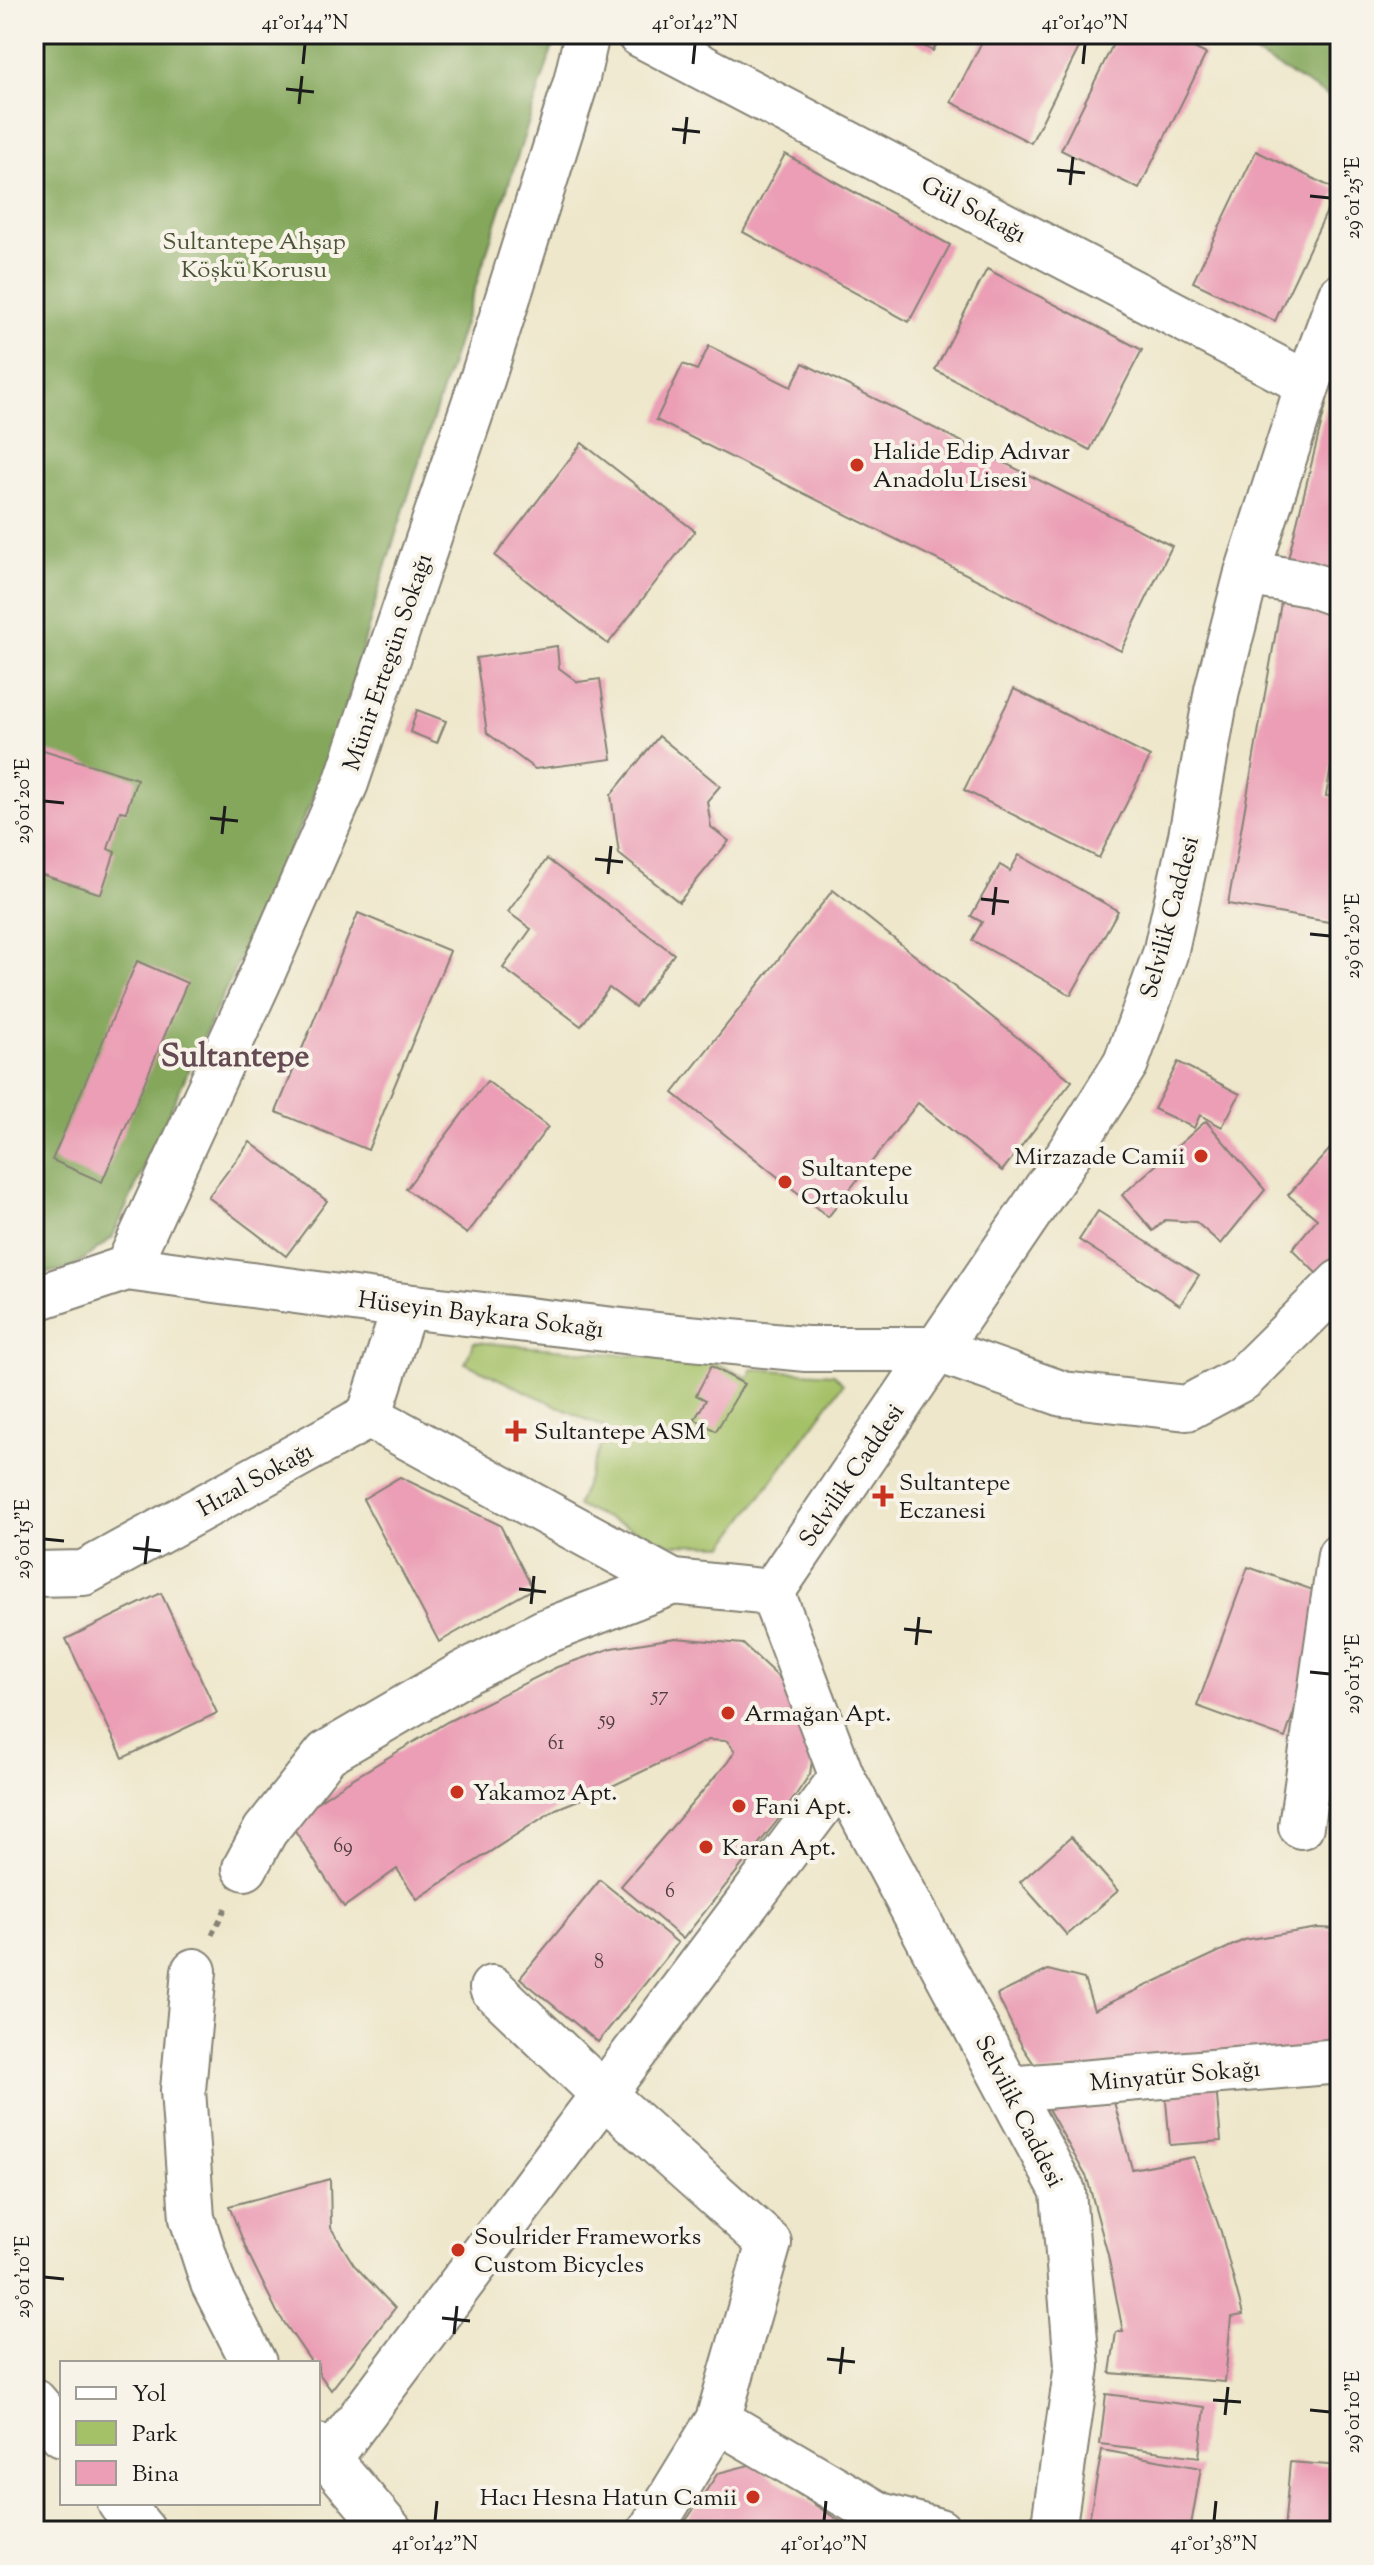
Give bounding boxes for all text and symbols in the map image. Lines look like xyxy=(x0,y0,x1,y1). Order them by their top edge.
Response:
text: 41°01'44"N xyxy=(262,10,348,39)
text: 41°01'42"N xyxy=(652,10,738,39)
text: 41°01'40"N xyxy=(1042,10,1128,39)
text: 29°01'25"E xyxy=(1340,157,1369,239)
street label: Gül Sokağı xyxy=(914,169,1032,253)
park label: Sultantepe Ahşap Köşkü Korusu xyxy=(162,226,346,288)
place label: Halide Edip Adıvar Anadolu Lisesi xyxy=(873,436,1070,498)
marker: Halide Edip Adıvar Anadolu Lisesi xyxy=(848,456,866,474)
street label: Münir Ertegün Sokağı xyxy=(336,549,442,776)
text: 29°01'20"E xyxy=(10,758,39,844)
street label: Selvilik Caddesi xyxy=(1133,832,1209,1002)
text: 29°01'20"E xyxy=(1340,893,1369,979)
district label: Sultantepe xyxy=(161,1035,309,1081)
place label: Mirzazade Camii xyxy=(1014,1141,1185,1175)
marker: Mirzazade Camii xyxy=(1192,1147,1210,1165)
place label: Sultantepe Ortaokulu xyxy=(801,1153,912,1215)
marker: Sultantepe Ortaokulu xyxy=(776,1173,794,1191)
street label: Hüseyin Baykara Sokağı xyxy=(356,1284,606,1348)
street label: Selvilik Caddesi xyxy=(792,1397,913,1555)
place label: Sultantepe ASM xyxy=(534,1416,706,1450)
marker: Sultantepe ASM xyxy=(505,1420,527,1442)
street label: Hızal Sokağı xyxy=(192,1435,320,1527)
place label: Sultantepe Eczanesi xyxy=(899,1467,1010,1529)
marker: Sultantepe Eczanesi xyxy=(874,1487,892,1505)
text: 29°01'15"E xyxy=(10,1499,39,1579)
text: 29°01'15"E xyxy=(1340,1634,1369,1714)
house number: 57 xyxy=(651,1682,668,1711)
place label: Armağan Apt. xyxy=(744,1698,891,1732)
marker: Armağan Apt. xyxy=(719,1704,737,1722)
house number: 59 xyxy=(598,1706,615,1735)
house number: 61 xyxy=(548,1730,564,1759)
place label: Yakamoz Apt. xyxy=(473,1777,617,1811)
marker: Yakamoz Apt. xyxy=(448,1783,466,1801)
place label: Fani Apt. xyxy=(755,1791,852,1825)
marker: Fani Apt. xyxy=(730,1797,748,1815)
place label: Karan Apt. xyxy=(722,1832,836,1866)
house number: 69 xyxy=(333,1833,353,1862)
marker: Karan Apt. xyxy=(697,1838,715,1856)
house number: 6 xyxy=(665,1878,675,1907)
house number: 8 xyxy=(594,1949,604,1978)
street label: Selvilik Caddesi xyxy=(965,2030,1071,2194)
street label: Minyatür Sokağı xyxy=(1089,2053,1262,2101)
place label: Soulrider Frameworks Custom Bicycles xyxy=(474,2221,701,2283)
text: 29°01'10"E xyxy=(10,2235,39,2319)
marker: Soulrider Frameworks Custom Bicycles xyxy=(449,2241,467,2259)
legend xyxy=(60,2361,320,2505)
text: 29°01'10"E xyxy=(1340,2370,1369,2454)
text: Yol xyxy=(132,2378,167,2412)
text: Park xyxy=(132,2418,178,2452)
text: Bina xyxy=(132,2458,179,2492)
place label: Hacı Hesna Hatun Camii xyxy=(480,2482,737,2516)
marker: Hacı Hesna Hatun Camii xyxy=(744,2488,762,2506)
text: 41°01'42"N xyxy=(392,2531,478,2560)
text: 41°01'40"N xyxy=(781,2531,867,2560)
text: 41°01'38"N xyxy=(1171,2531,1257,2560)

